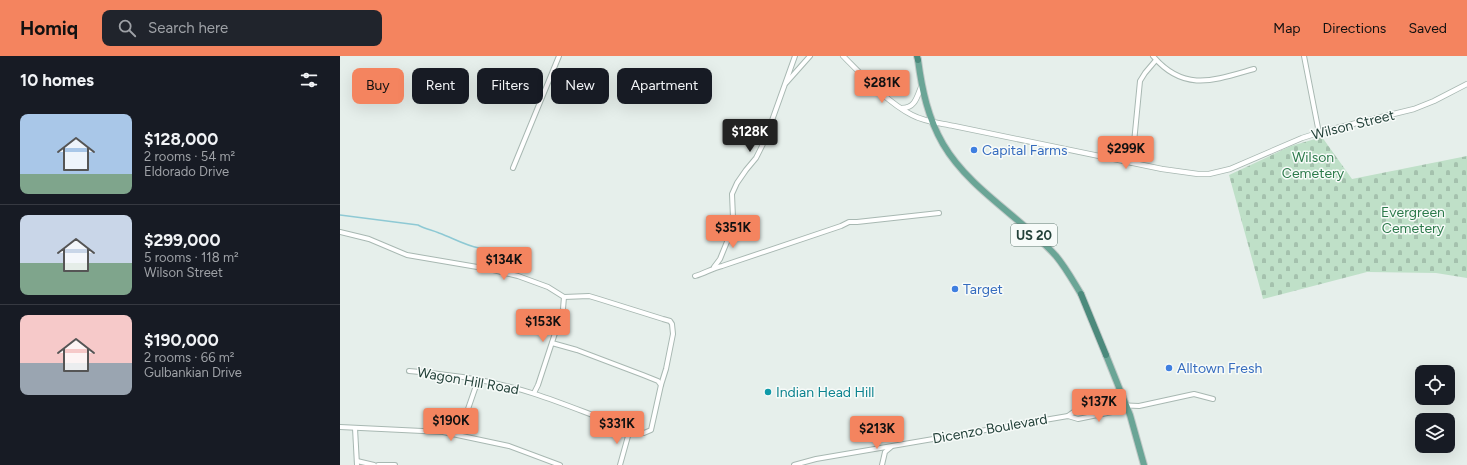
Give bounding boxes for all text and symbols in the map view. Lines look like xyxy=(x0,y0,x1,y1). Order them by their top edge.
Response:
search box xyxy=(102,10,382,46)
text: Homiq xyxy=(20,17,78,40)
icon: search xyxy=(116,17,138,39)
text: Search here xyxy=(148,19,228,37)
text: Map xyxy=(1273,20,1301,37)
text: Directions xyxy=(1323,20,1386,37)
text: Saved xyxy=(1408,20,1447,37)
chip: Buy xyxy=(352,68,404,104)
chip: Rent xyxy=(412,68,469,104)
chip: Filters xyxy=(477,68,543,104)
chip: New xyxy=(551,68,609,104)
chip: Apartment xyxy=(617,68,712,104)
icon: filters xyxy=(298,69,320,91)
text: 10 homes xyxy=(20,70,94,90)
pin: $281K xyxy=(854,70,910,104)
text: $281K xyxy=(864,75,900,90)
street label: Wilson Street xyxy=(1310,106,1396,144)
pin: $128K xyxy=(722,119,778,153)
text: $128K xyxy=(732,124,768,139)
text: $128,000 xyxy=(144,129,218,149)
icon: home xyxy=(52,130,100,178)
pin: $299K xyxy=(1098,136,1154,170)
text: $299K xyxy=(1107,141,1145,156)
place label: Capital Farms xyxy=(982,142,1068,159)
marker: Capital Farms xyxy=(969,145,979,155)
text: 2 rooms · 54 m² xyxy=(144,149,235,164)
park label: Wilson Cemetery xyxy=(1282,149,1345,182)
text: Eldorado Drive xyxy=(144,164,229,179)
park label: Evergreen Cemetery xyxy=(1381,204,1445,237)
pin: $351K xyxy=(705,215,761,249)
text: $351K xyxy=(715,220,751,235)
road number: US 20 xyxy=(1011,224,1057,246)
text: $299,000 xyxy=(144,230,220,250)
icon: home xyxy=(52,231,100,279)
pin: $134K xyxy=(476,247,532,281)
text: 5 rooms · 118 m² xyxy=(144,250,239,265)
text: $134K xyxy=(486,252,522,267)
text: Wilson Street xyxy=(144,265,223,280)
place label: Target xyxy=(963,281,1003,298)
marker: Target xyxy=(950,284,960,294)
pin: $153K xyxy=(515,309,571,343)
text: $153K xyxy=(525,314,561,329)
text: $190,000 xyxy=(144,330,219,350)
icon: home xyxy=(52,331,100,379)
text: 2 rooms · 66 m² xyxy=(144,350,234,365)
place label: Alltown Fresh xyxy=(1177,360,1262,377)
marker: Alltown Fresh xyxy=(1164,363,1174,373)
street label: Wagon Hill Road xyxy=(416,364,520,398)
text: Gulbankian Drive xyxy=(144,365,242,380)
map controls xyxy=(1415,365,1455,453)
button: locate xyxy=(1415,365,1455,405)
place label: Indian Head Hill xyxy=(776,384,874,401)
marker: Indian Head Hill xyxy=(763,387,773,397)
pin: $137K xyxy=(1071,389,1127,423)
text: $137K xyxy=(1081,394,1117,409)
pin: $190K xyxy=(423,408,479,442)
pin: $331K xyxy=(589,411,645,445)
street label: Dicenzo Boulevard xyxy=(931,411,1049,447)
text: $190K xyxy=(432,413,470,428)
button: layers xyxy=(1415,413,1455,453)
text: $331K xyxy=(599,416,635,431)
pin: $213K xyxy=(849,416,905,450)
text: $213K xyxy=(859,421,895,436)

